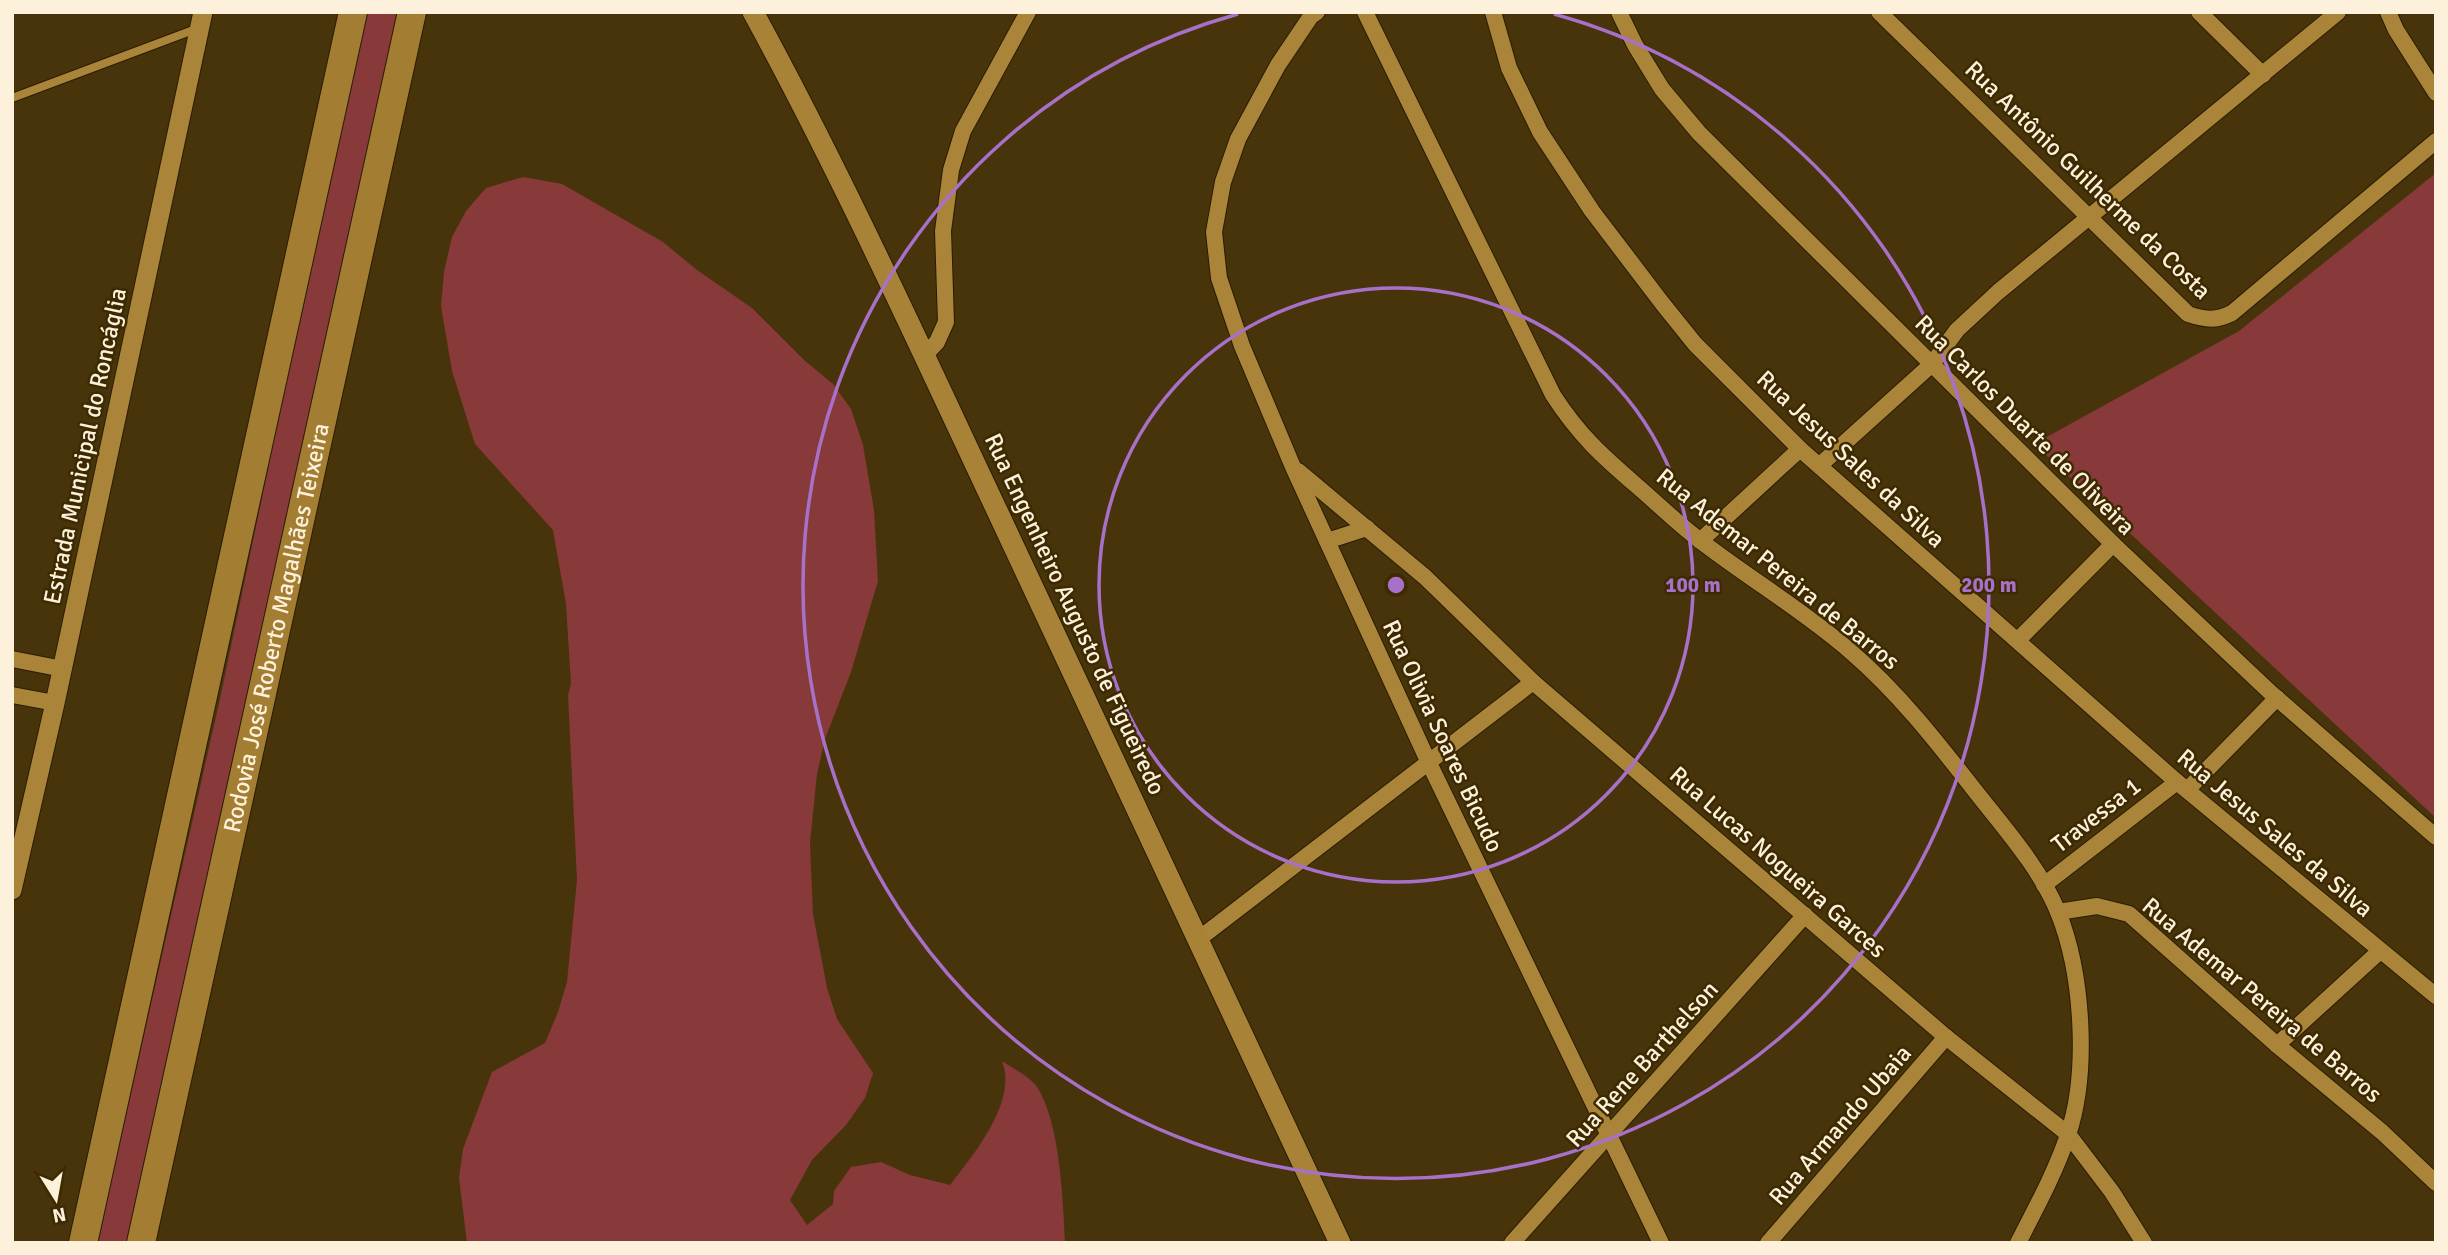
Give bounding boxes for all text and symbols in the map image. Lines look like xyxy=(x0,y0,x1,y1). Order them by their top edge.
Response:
street label: Rua Antônio Guilherme da Costa xyxy=(1959,54,2217,306)
street label: Estrada Municipal do Roncáglia xyxy=(37,285,133,607)
street label: Rua Carlos Duarte de Oliveira xyxy=(1909,309,2141,541)
street label: Rua Jesus Sales da Silva xyxy=(1751,364,1951,554)
street label: Rodovia José Roberto Magalhães Teixeira xyxy=(217,420,336,835)
street label: Rua Engenheiro Augusto de Figueiredo xyxy=(978,429,1172,799)
street label: Rua Ademar Pereira de Barros xyxy=(1650,462,1906,676)
text: 100 m xyxy=(1665,572,1721,598)
text: 200 m xyxy=(1961,572,2017,598)
centre of rings xyxy=(1384,573,1408,597)
street label: Rua Olivia Soares Bicudo xyxy=(1376,615,1510,857)
street label: Rua Jesus Sales da Silva xyxy=(2171,742,2379,924)
street label: Rua Lucas Nogueira Garces xyxy=(1663,760,1893,964)
street label: Travessa 1 xyxy=(2045,771,2147,859)
street label: Rua Ademar Pereira de Barros xyxy=(2136,891,2388,1109)
street label: Rua Rene Barthelson xyxy=(1559,975,1725,1153)
street label: Rua Armando Ubaia xyxy=(1762,1039,1918,1211)
north arrow xyxy=(21,1164,91,1234)
text: N xyxy=(50,1202,68,1228)

